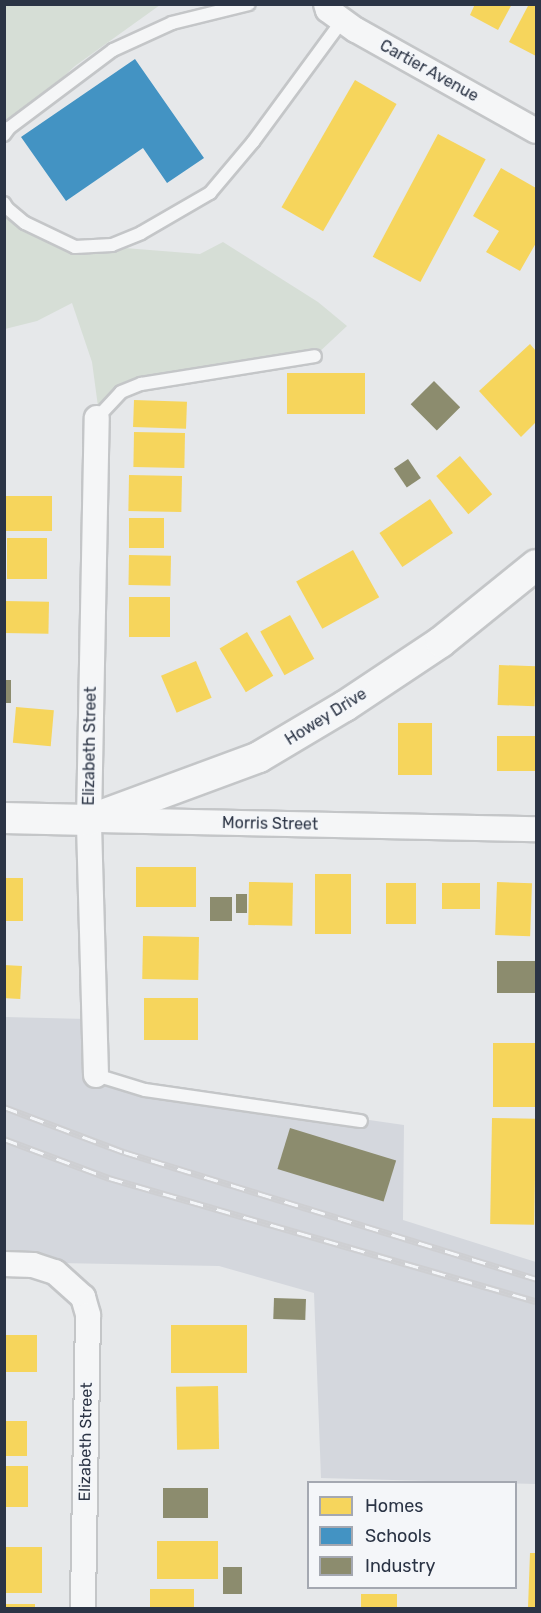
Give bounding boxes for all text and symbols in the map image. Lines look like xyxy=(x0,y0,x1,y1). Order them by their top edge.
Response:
street label: Cartier Avenue xyxy=(376,36,482,106)
street label: Howey Drive xyxy=(282,684,370,750)
street label: Elizabeth Street xyxy=(79,686,101,806)
street label: Morris Street xyxy=(222,814,318,834)
street label: Elizabeth Street xyxy=(75,1382,97,1502)
legend xyxy=(307,1481,517,1589)
text: Homes xyxy=(365,1495,423,1517)
text: Schools xyxy=(365,1525,431,1547)
text: Industry xyxy=(365,1555,435,1577)

